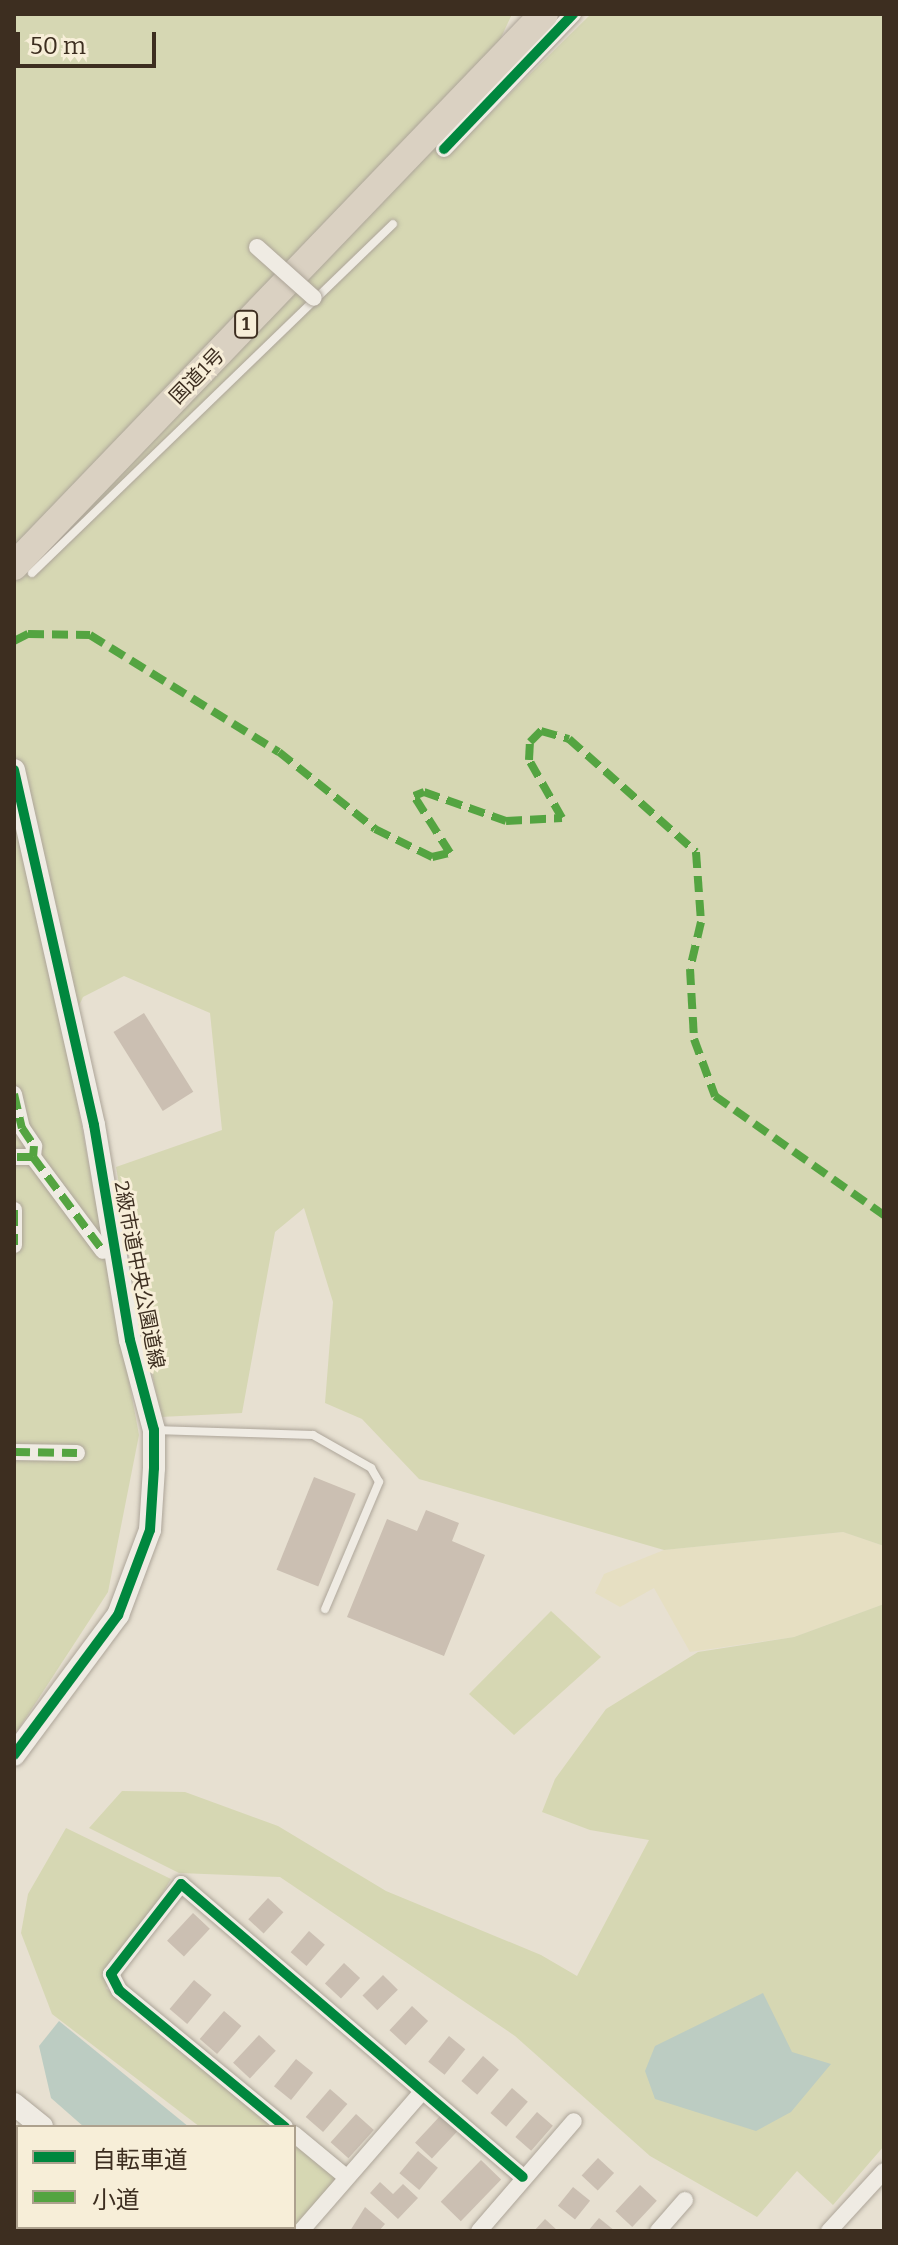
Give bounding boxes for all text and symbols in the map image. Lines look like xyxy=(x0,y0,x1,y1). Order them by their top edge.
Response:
scale bar xyxy=(20,16,160,66)
text: 50 m xyxy=(30,32,86,60)
road number: 1 xyxy=(234,310,258,338)
street label: 国道1号 xyxy=(165,343,229,409)
street label: 2級市道中央公園道線 xyxy=(109,1179,169,1371)
legend xyxy=(16,2125,296,2229)
text: 自転車道 xyxy=(92,2146,188,2174)
text: 小道 xyxy=(92,2186,140,2214)

